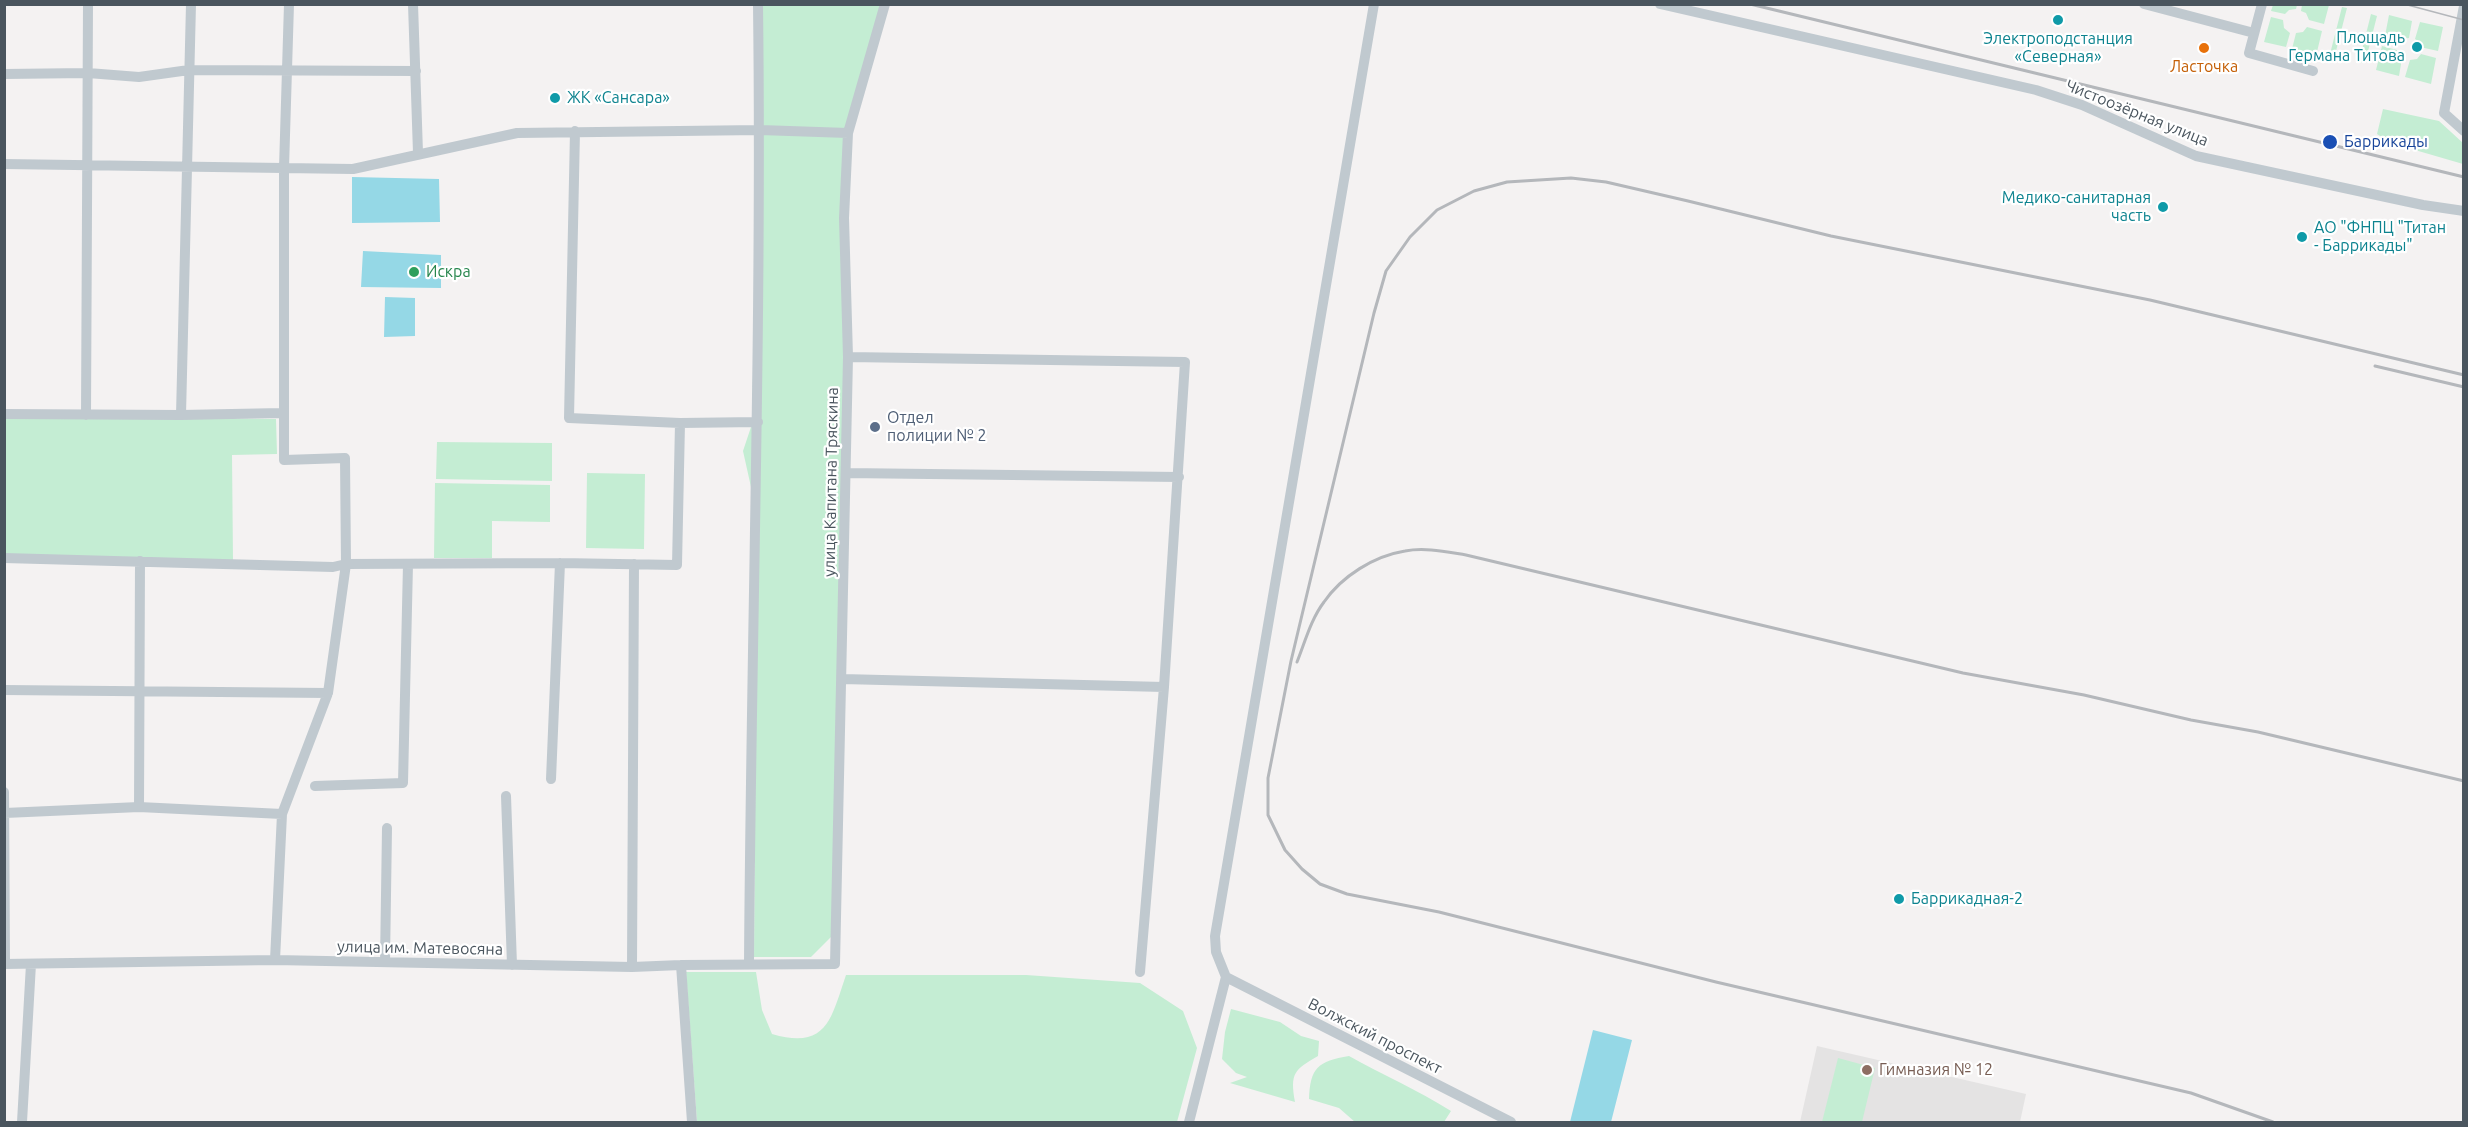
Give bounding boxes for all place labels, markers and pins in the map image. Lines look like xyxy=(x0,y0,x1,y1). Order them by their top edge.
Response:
marker: Электроподстанция «Северная» xyxy=(2051,13,2065,27)
place label: Площадь Германа Титова xyxy=(2288,28,2405,66)
place label: Электроподстанция «Северная» xyxy=(1983,29,2133,67)
marker: Площадь Германа Титова xyxy=(2410,40,2424,54)
marker: Ласточка xyxy=(2197,41,2211,55)
place label: Ласточка xyxy=(2170,57,2238,77)
place label: ЖК «Сансара» xyxy=(567,88,670,108)
marker: ЖК «Сансара» xyxy=(548,91,562,105)
place label: Баррикады xyxy=(2344,132,2428,152)
marker: Баррикады xyxy=(2321,133,2339,151)
place label: Медико-санитарная часть xyxy=(2002,188,2151,226)
marker: Медико-санитарная часть xyxy=(2156,200,2170,214)
place label: АО "ФНПЦ "Титан - Баррикады" xyxy=(2314,218,2446,256)
marker: АО "ФНПЦ "Титан - Баррикады" xyxy=(2295,230,2309,244)
place label: Искра xyxy=(426,262,471,282)
marker: Искра xyxy=(407,265,421,279)
place label: Отдел полиции № 2 xyxy=(887,408,987,446)
marker: Отдел полиции № 2 xyxy=(868,420,882,434)
place label: Баррикадная-2 xyxy=(1911,889,2023,909)
marker: Баррикадная-2 xyxy=(1892,892,1906,906)
place label: Гимназия № 12 xyxy=(1879,1060,1993,1080)
marker: Гимназия № 12 xyxy=(1860,1063,1874,1077)

